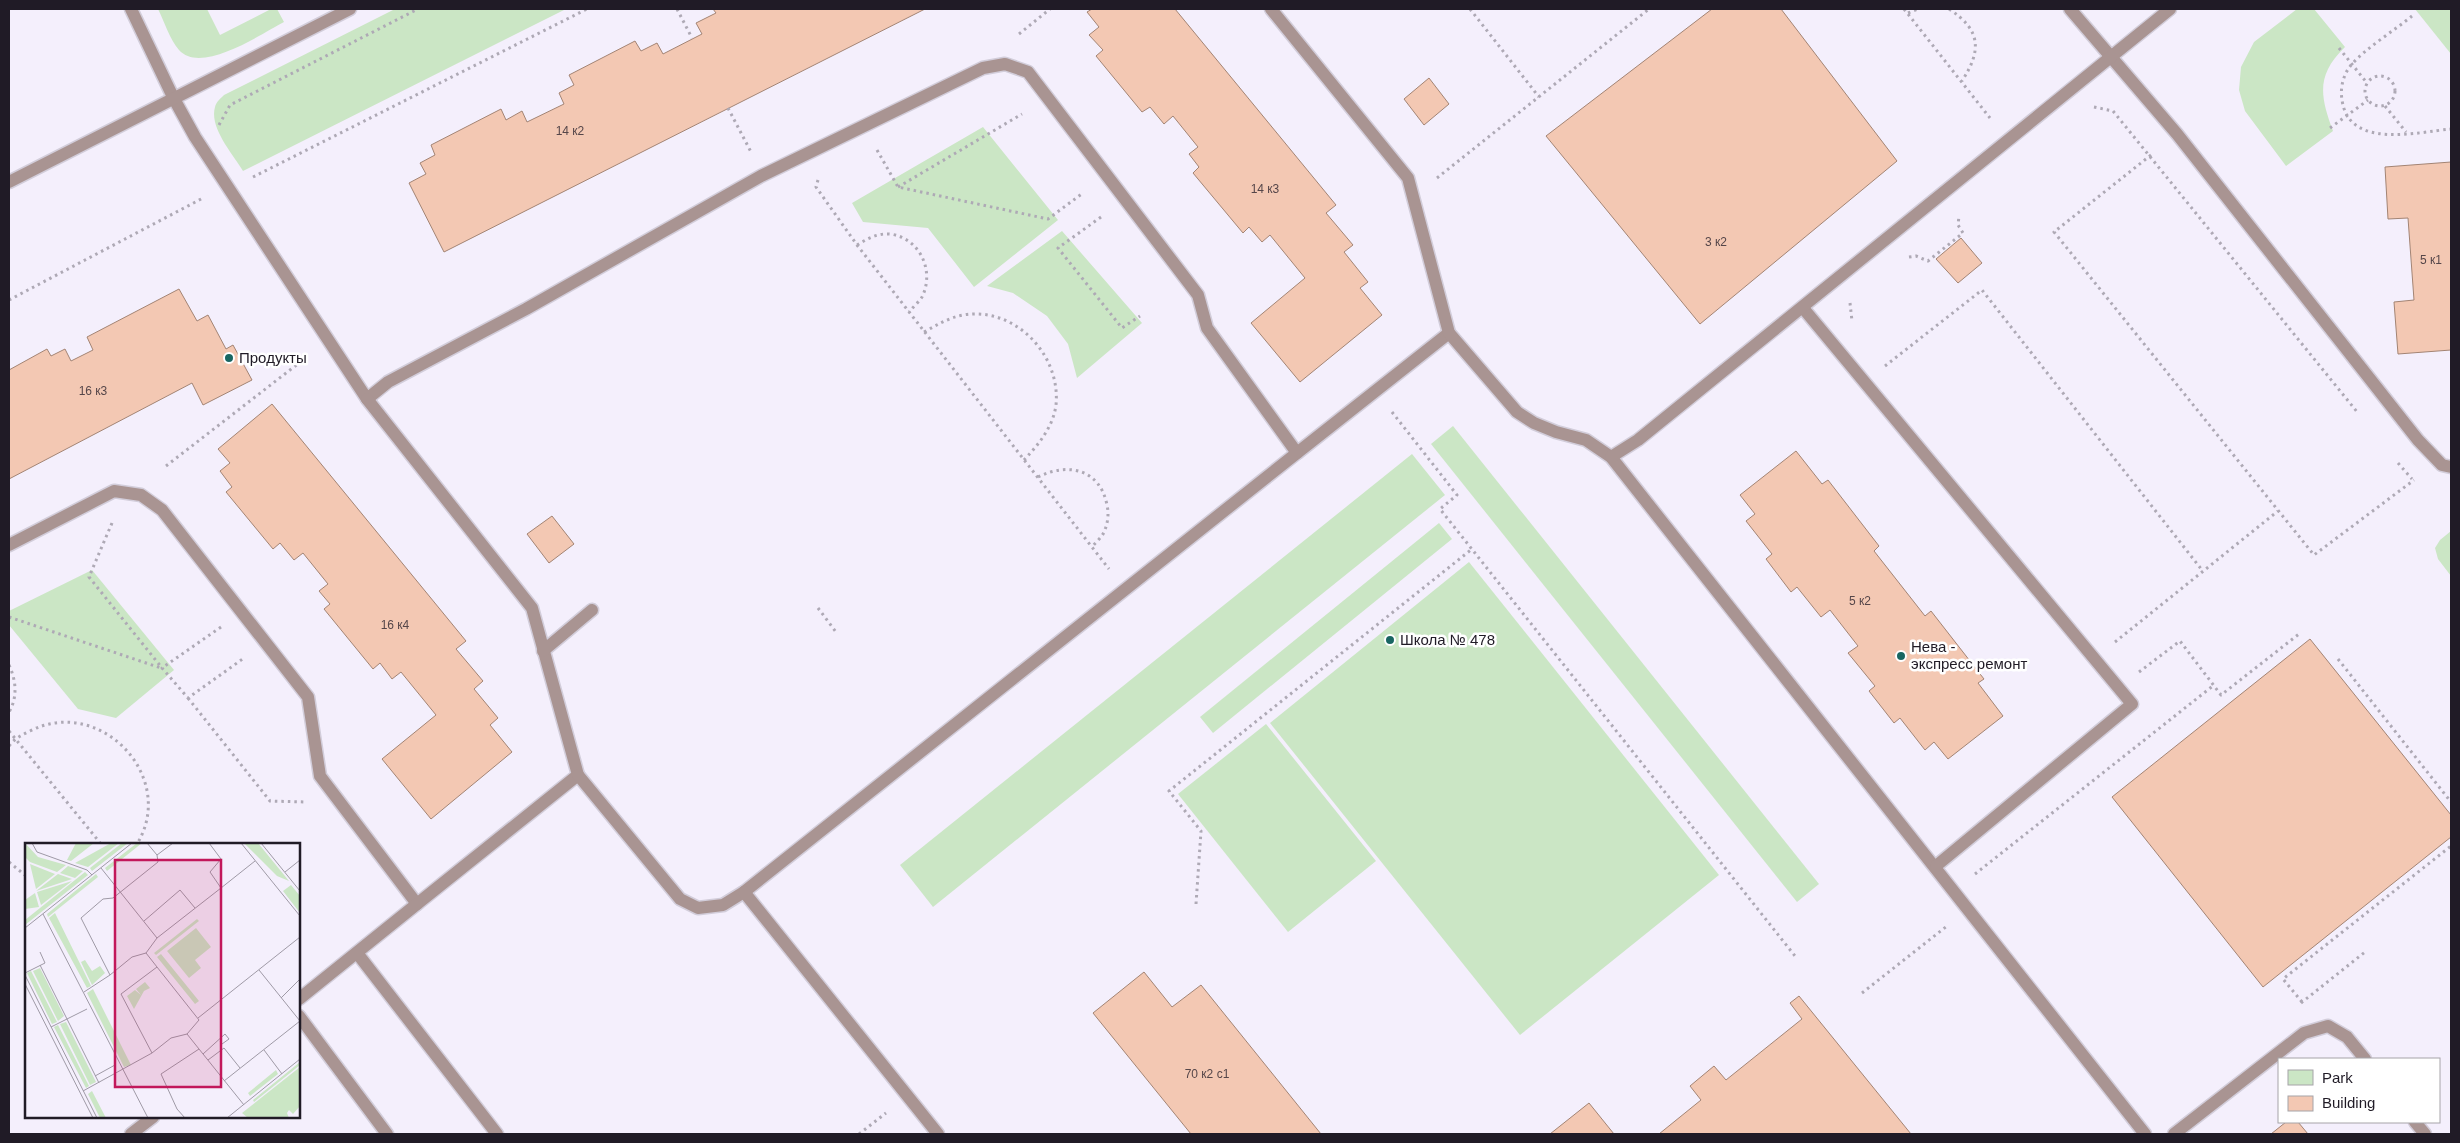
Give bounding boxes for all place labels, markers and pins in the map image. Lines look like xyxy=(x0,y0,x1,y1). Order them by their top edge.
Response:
place label: Продукты xyxy=(239,349,307,366)
marker: Продукты xyxy=(223,352,235,364)
place label: Школа № 478 xyxy=(1400,631,1495,648)
marker: Школа № 478 xyxy=(1384,634,1396,646)
place label: Нева - экспресс ремонт xyxy=(1911,638,2027,672)
marker: Нева - экспресс ремонт xyxy=(1895,650,1907,662)

